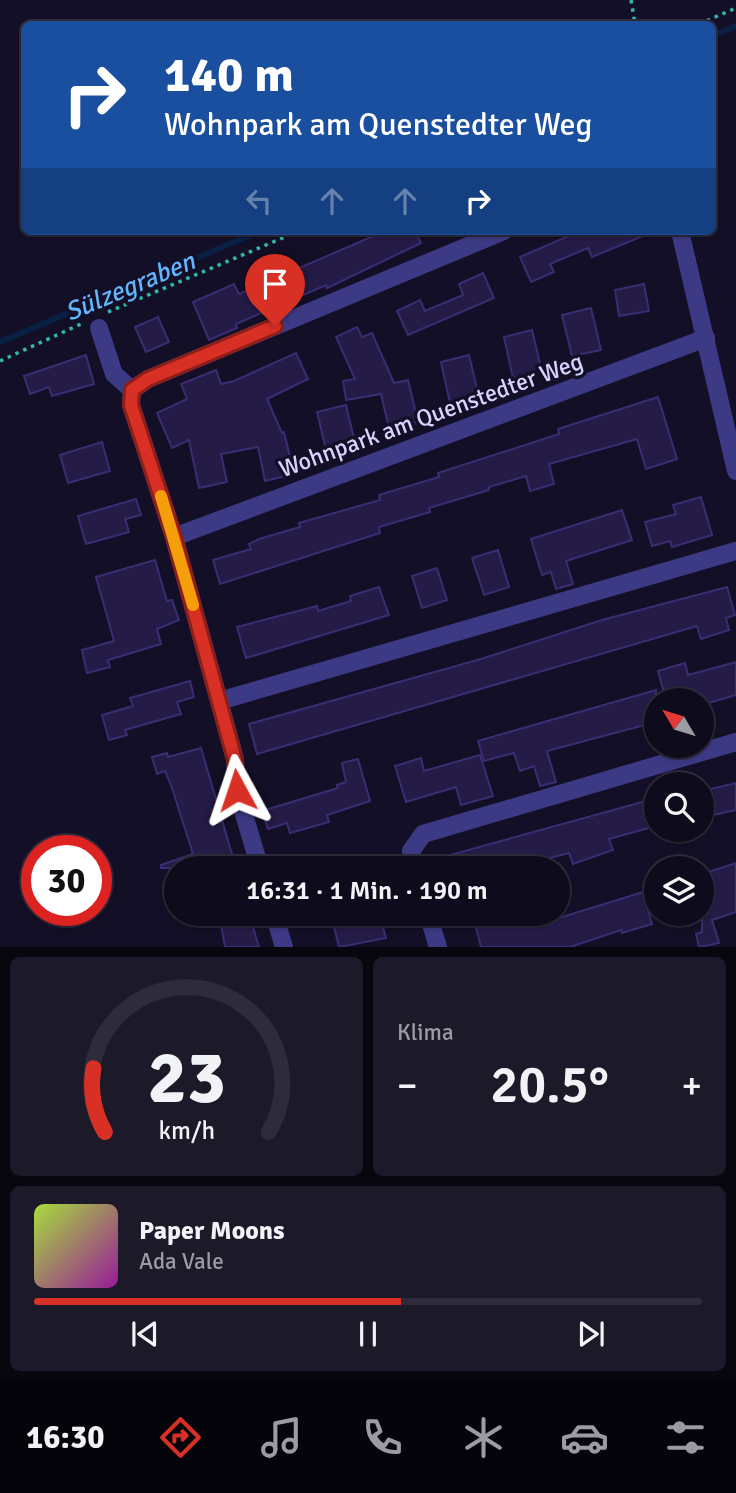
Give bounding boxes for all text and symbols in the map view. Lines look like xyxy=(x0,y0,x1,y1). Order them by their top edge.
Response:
text: 140 m xyxy=(164,45,294,105)
icon: right xyxy=(49,49,140,140)
text: Wohnpark am Quenstedter Weg xyxy=(164,105,593,144)
icon: left xyxy=(240,182,278,220)
icon: ahead xyxy=(313,182,351,220)
icon: ahead xyxy=(386,182,424,220)
icon: right xyxy=(459,182,497,220)
water label: Sülzegraben xyxy=(60,245,201,329)
pin xyxy=(245,254,305,326)
icon: arrive xyxy=(256,265,294,303)
street label: Wohnpark am Quenstedter Weg xyxy=(275,346,587,484)
north arrow xyxy=(644,688,714,758)
map controls xyxy=(644,688,714,926)
position arrow xyxy=(200,753,274,827)
button: search xyxy=(644,772,714,842)
speed limit sign: 30 xyxy=(21,835,112,926)
button: layers xyxy=(644,856,714,926)
text: 16:31 · 1 Min. · 190 m xyxy=(246,875,488,907)
text: Klima xyxy=(397,1018,454,1047)
text: 23 xyxy=(147,1035,226,1124)
text: 20.5° xyxy=(490,1053,609,1117)
text: − xyxy=(397,1062,418,1109)
text: + xyxy=(681,1062,702,1109)
text: km/h xyxy=(158,1115,215,1146)
text: Paper Moons xyxy=(139,1215,285,1247)
text: Ada Vale xyxy=(139,1247,224,1276)
icon: previous xyxy=(126,1315,164,1353)
icon: pause xyxy=(349,1315,387,1353)
icon: next xyxy=(572,1315,610,1353)
icon: directions xyxy=(156,1413,205,1462)
icon: music xyxy=(257,1413,306,1462)
icon: phone xyxy=(358,1413,407,1462)
icon: climate xyxy=(459,1413,508,1462)
icon: car xyxy=(560,1413,609,1462)
icon: filters xyxy=(661,1413,710,1462)
text: 16:30 xyxy=(26,1418,105,1457)

